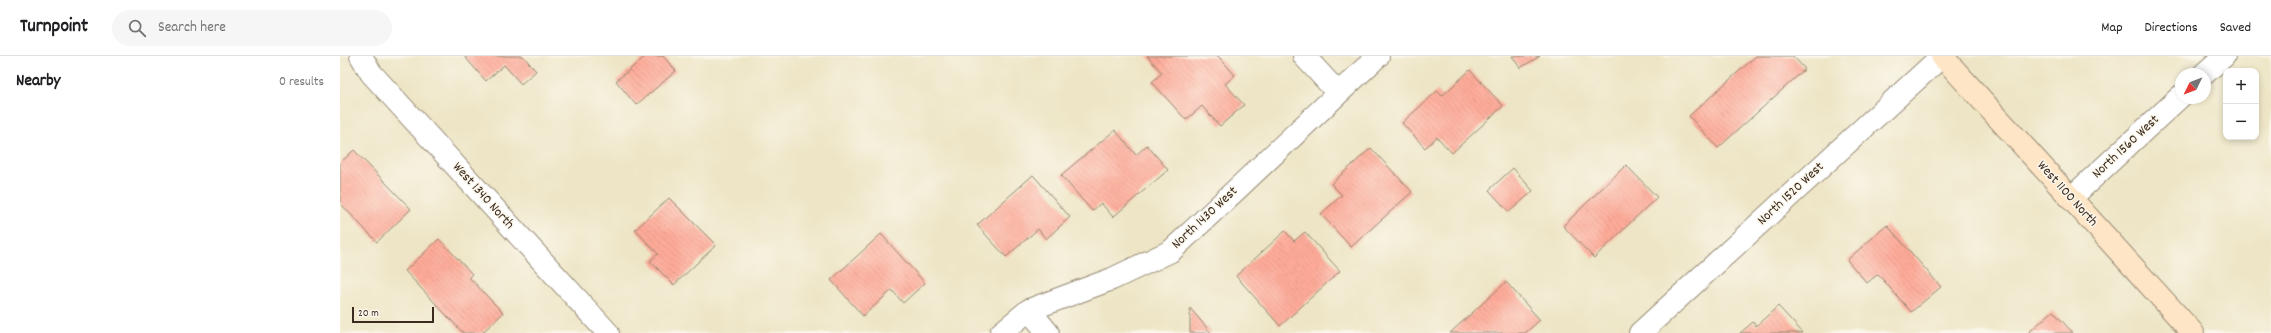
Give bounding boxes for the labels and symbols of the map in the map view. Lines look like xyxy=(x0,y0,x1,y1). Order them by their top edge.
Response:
north arrow xyxy=(2175,68,2211,104)
street label: North 1560 West xyxy=(2088,110,2164,184)
street label: West 1100 North xyxy=(2032,156,2102,232)
street label: West 1340 North xyxy=(447,158,519,234)
street label: North 1520 West xyxy=(1753,158,1829,230)
street label: North 1430 West xyxy=(1167,182,1243,254)
scale bar xyxy=(352,305,434,324)

